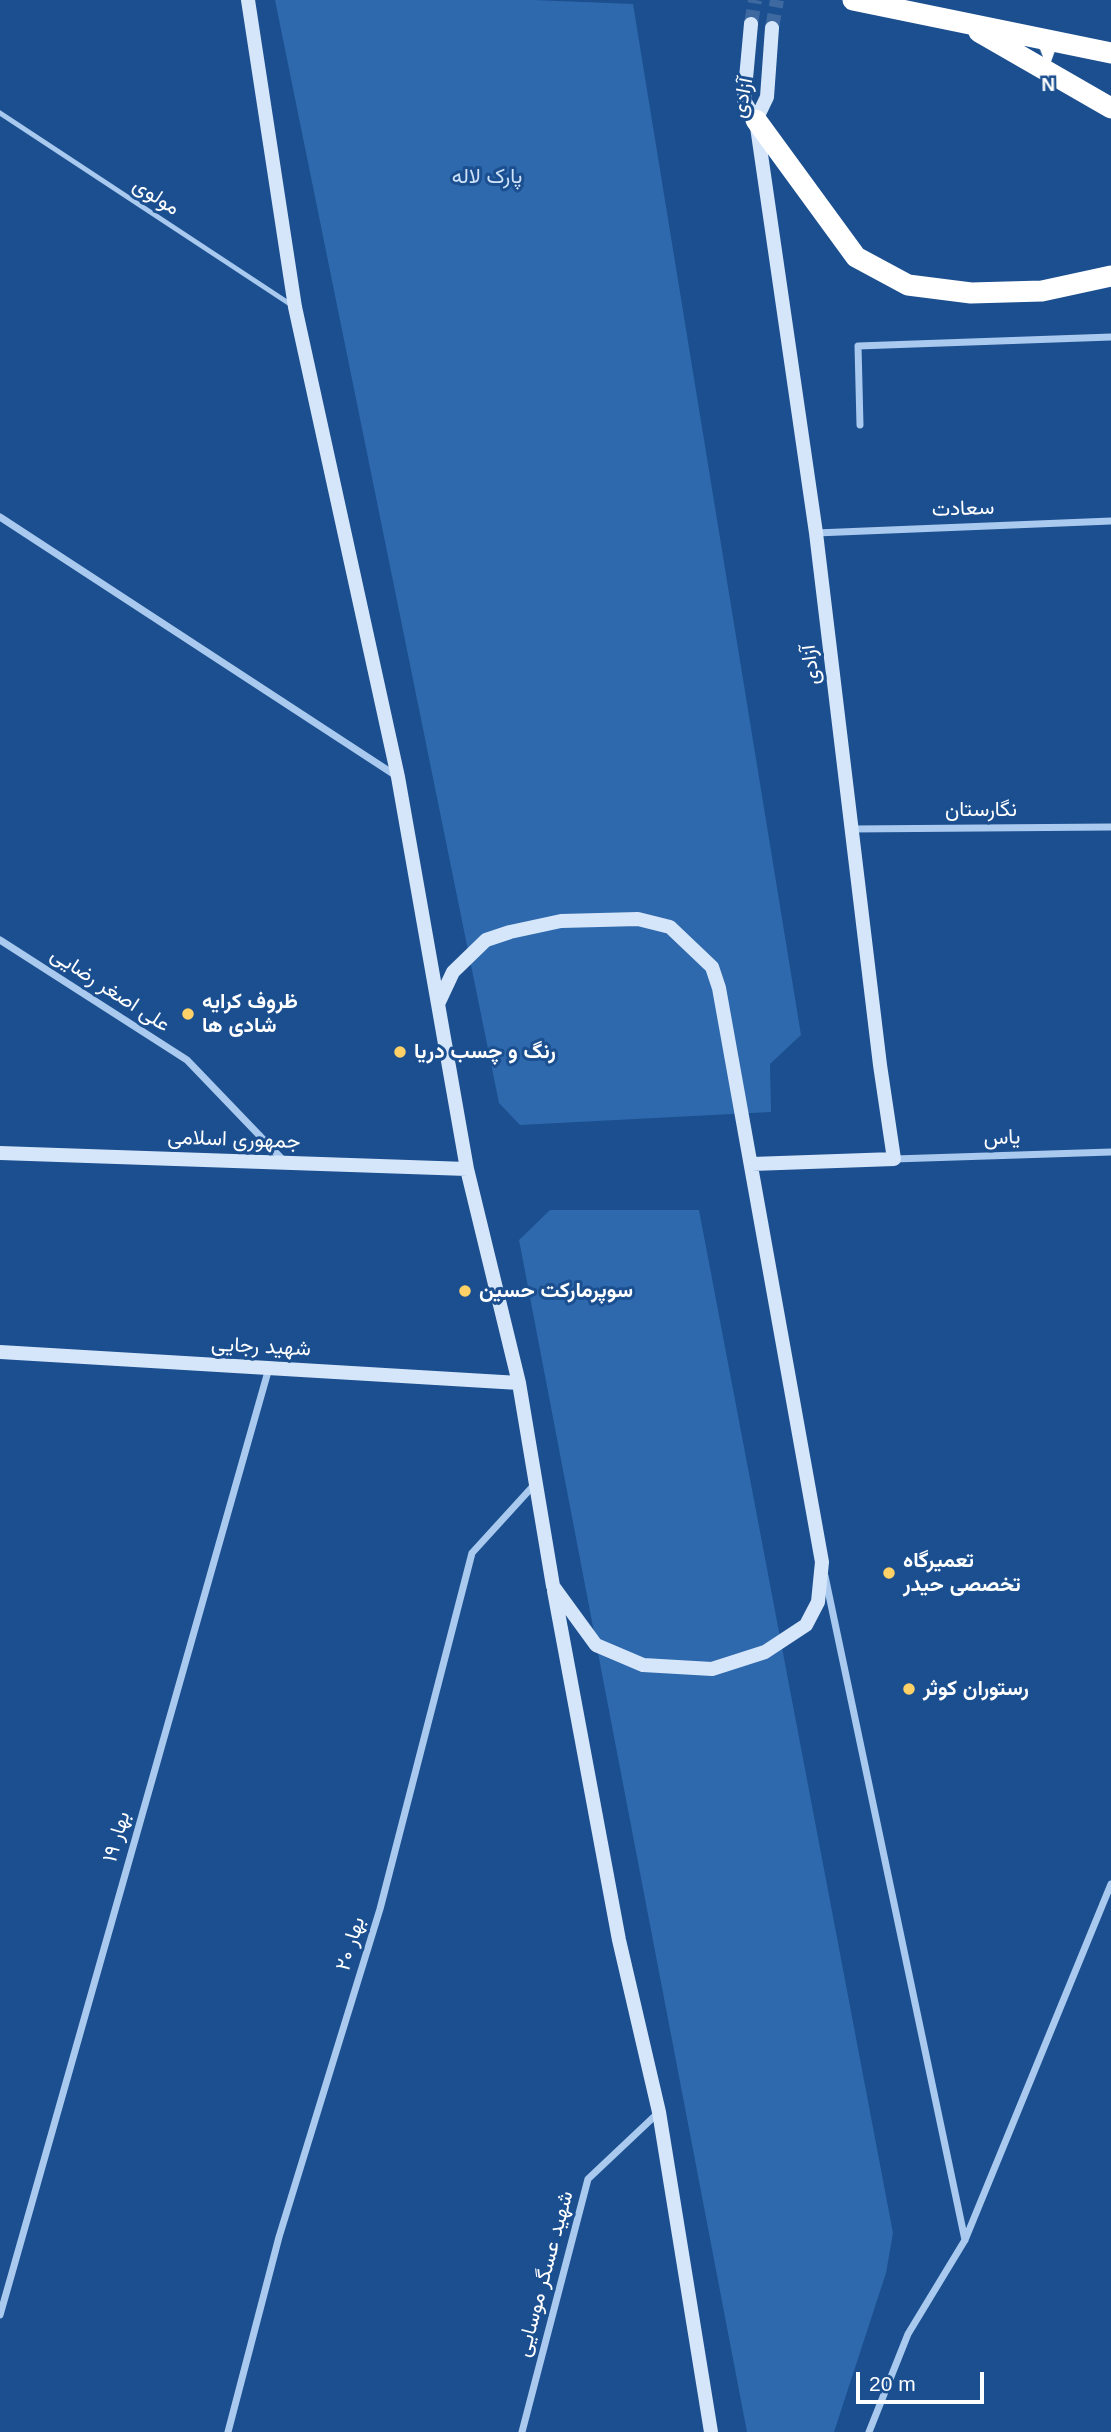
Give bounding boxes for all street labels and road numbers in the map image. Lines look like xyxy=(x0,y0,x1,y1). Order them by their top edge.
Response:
street label: آزادی xyxy=(727,76,759,120)
street label: مولوی xyxy=(128,173,184,221)
street label: سعادت xyxy=(931,495,995,523)
street label: آزادی xyxy=(796,643,826,687)
street label: نگارستان xyxy=(945,797,1017,823)
street label: علی اصغر رضایی xyxy=(46,942,174,1038)
street label: جمهوری اسلامی xyxy=(167,1125,301,1155)
street label: یاس xyxy=(983,1125,1021,1151)
street label: شهید رجایی xyxy=(211,1332,311,1362)
street label: بهار ۱۹ xyxy=(98,1809,136,1865)
street label: بهار ۲۰ xyxy=(331,1914,371,1974)
street label: شهید عسگر موسایی xyxy=(511,2188,579,2360)

